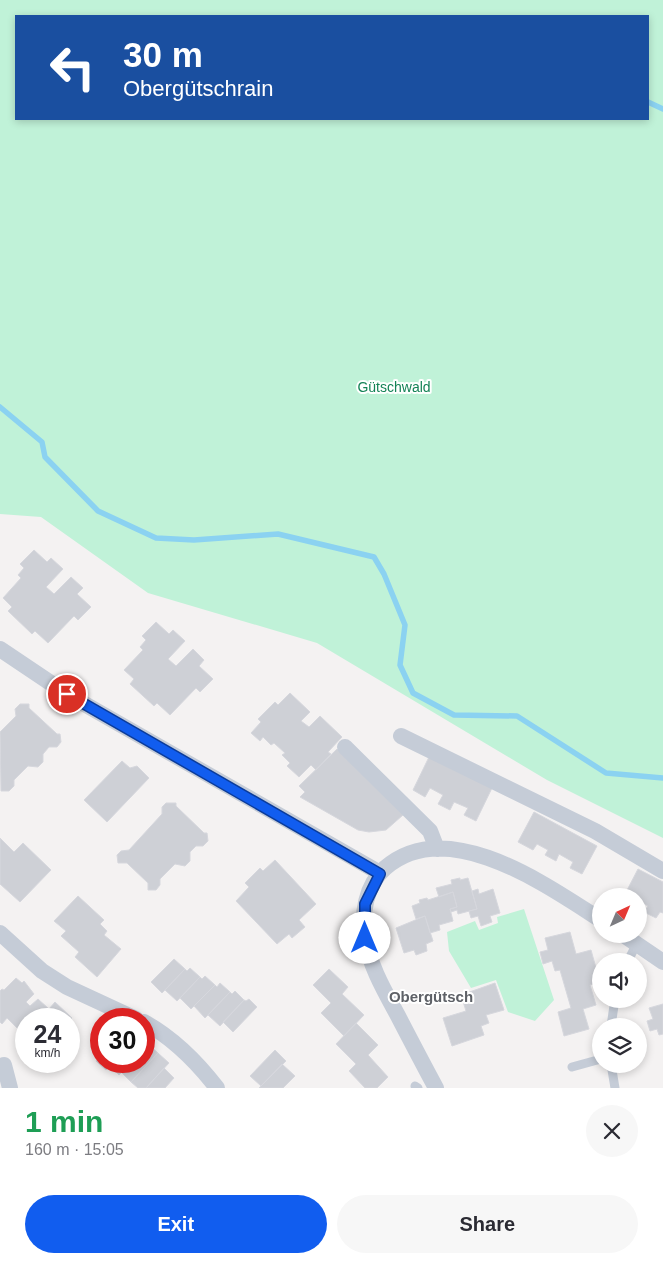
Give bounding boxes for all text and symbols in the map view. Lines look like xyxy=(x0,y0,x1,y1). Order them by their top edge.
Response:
icon: left xyxy=(40,35,105,100)
text: 30 m xyxy=(123,35,203,74)
text: Obergütschrain xyxy=(123,76,273,101)
park label: Gütschwald xyxy=(357,379,431,395)
pin xyxy=(46,673,88,715)
icon: arrive xyxy=(53,680,81,708)
north arrow xyxy=(592,888,648,942)
map controls xyxy=(592,888,647,1073)
position arrow xyxy=(338,911,390,963)
button: sound xyxy=(592,953,647,1008)
district label: Obergütsch xyxy=(389,988,473,1005)
speed limit sign: 30 xyxy=(90,1008,155,1073)
button: layers xyxy=(592,1018,647,1073)
text: 24 xyxy=(34,1020,61,1048)
text: km/h xyxy=(34,1046,61,1060)
text: 1 min xyxy=(25,1105,103,1138)
button: close xyxy=(586,1105,638,1157)
text: 160 m · 15:05 xyxy=(25,1141,124,1158)
button: Exit xyxy=(25,1195,327,1253)
button: Share xyxy=(337,1195,638,1253)

